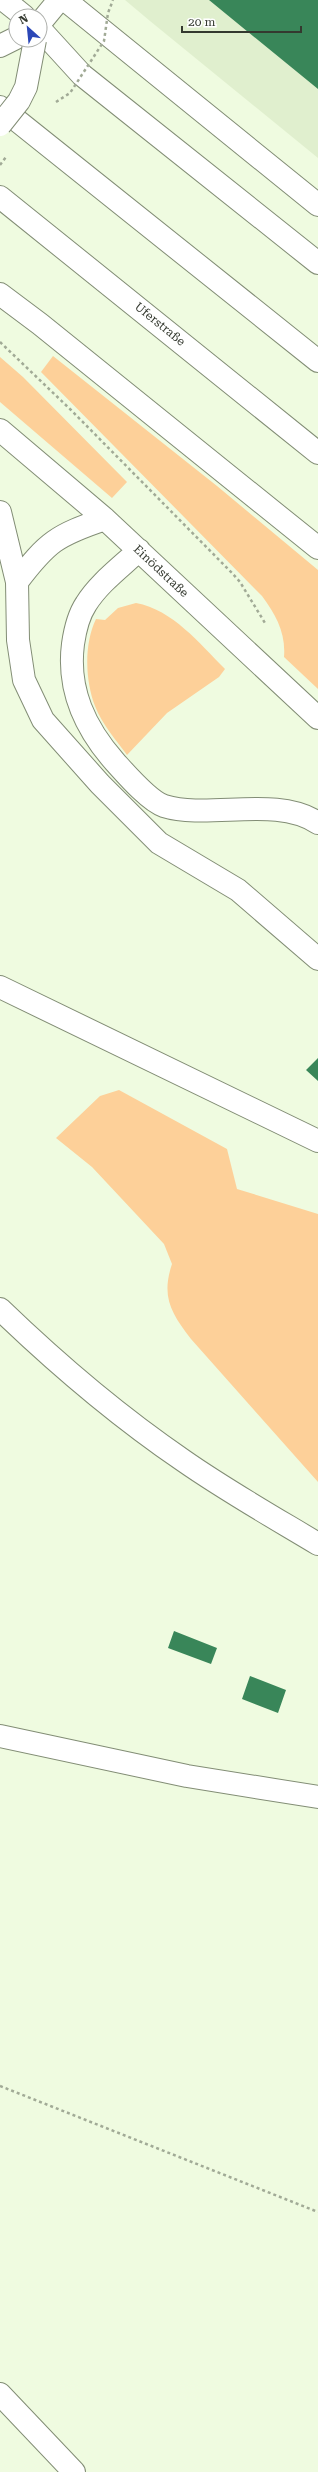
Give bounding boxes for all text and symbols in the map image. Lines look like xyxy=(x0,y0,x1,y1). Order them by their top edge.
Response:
north arrow xyxy=(8,8,48,48)
scale bar xyxy=(182,8,301,34)
text: N xyxy=(17,12,31,27)
text: 20 m xyxy=(188,15,215,29)
street label: Uferstraße xyxy=(132,299,188,349)
street label: Einödstraße xyxy=(131,542,192,600)

